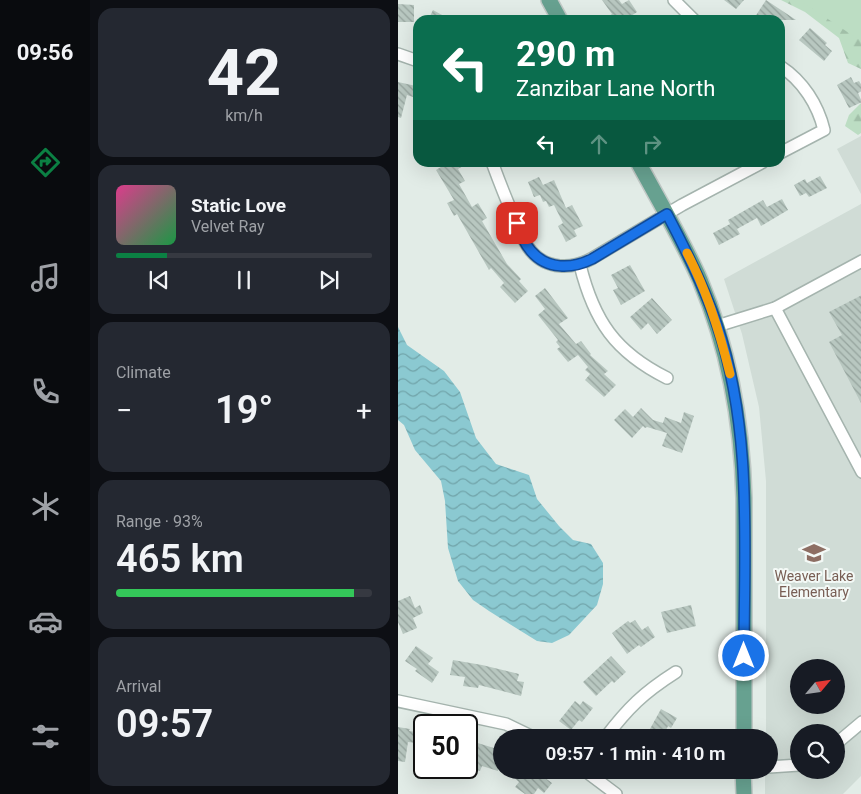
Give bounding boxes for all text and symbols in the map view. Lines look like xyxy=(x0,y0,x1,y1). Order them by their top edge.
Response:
text: 290 m xyxy=(516,34,615,75)
text: 42 xyxy=(207,35,281,111)
icon: left xyxy=(433,35,498,100)
text: 09:56 xyxy=(17,40,73,65)
text: Zanzibar Lane North xyxy=(516,76,715,101)
text: km/h xyxy=(225,106,263,125)
icon: left xyxy=(532,130,560,158)
icon: ahead xyxy=(585,130,613,158)
icon: right xyxy=(638,130,666,158)
icon: directions xyxy=(28,145,63,180)
text: Static Love xyxy=(191,194,286,217)
pin xyxy=(496,202,538,244)
icon: arrive xyxy=(503,209,531,237)
text: Velvet Ray xyxy=(191,217,265,236)
icon: music xyxy=(28,260,63,295)
icon: previous xyxy=(145,266,173,294)
icon: pause xyxy=(230,266,258,294)
icon: next xyxy=(315,266,343,294)
text: Climate xyxy=(116,363,171,382)
icon: phone xyxy=(28,374,63,409)
text: 19° xyxy=(215,388,273,432)
text: − xyxy=(116,394,132,427)
text: + xyxy=(356,394,372,427)
icon: climate xyxy=(28,489,63,524)
text: Range · 93% xyxy=(116,512,203,531)
text: 465 km xyxy=(116,537,244,581)
school or university icon: Weaver Lake Elementary xyxy=(801,540,827,566)
place label: Weaver Lake Elementary xyxy=(774,568,854,600)
icon: car xyxy=(28,604,63,639)
position arrow xyxy=(717,629,769,681)
north arrow xyxy=(790,659,846,714)
map controls xyxy=(790,659,845,779)
text: Arrival xyxy=(116,677,161,696)
text: 09:57 xyxy=(116,702,213,746)
speed limit sign: 50 xyxy=(413,714,478,779)
icon: filters xyxy=(28,719,63,754)
button: search xyxy=(790,724,845,779)
text: 09:57 · 1 min · 410 m xyxy=(545,742,726,765)

